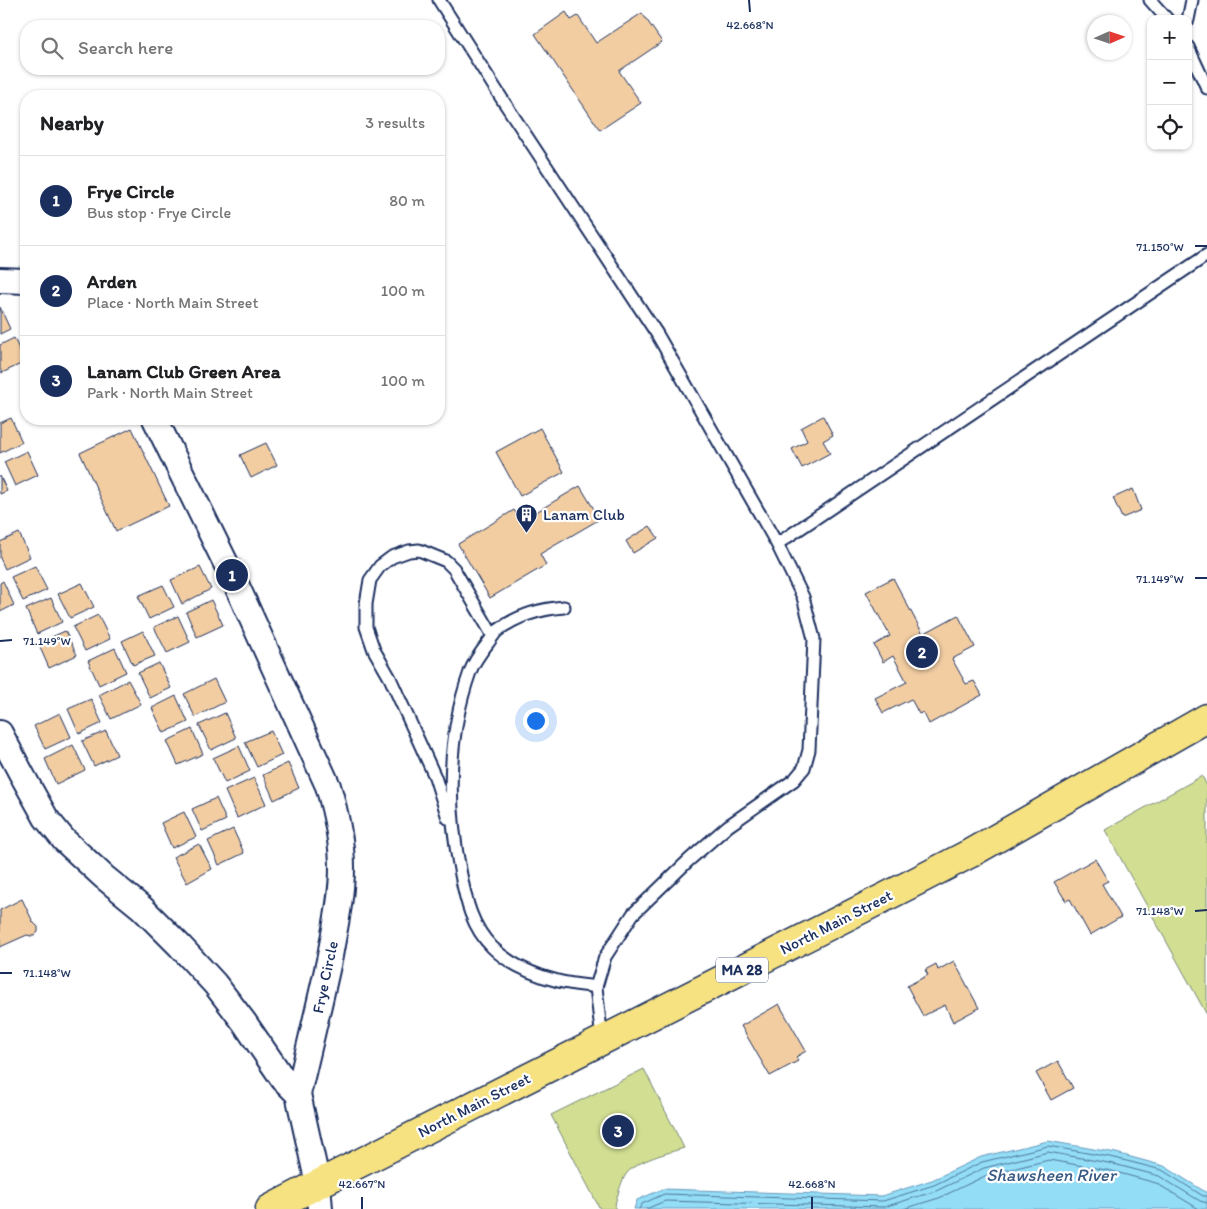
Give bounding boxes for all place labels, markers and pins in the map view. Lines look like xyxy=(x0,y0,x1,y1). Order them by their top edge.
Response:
building icon: Lanam Club xyxy=(515,502,539,533)
place label: Lanam Club xyxy=(543,505,625,524)
pin: 1 xyxy=(216,556,248,594)
pin: 2 xyxy=(906,633,938,671)
pin: 3 xyxy=(602,1112,634,1150)

